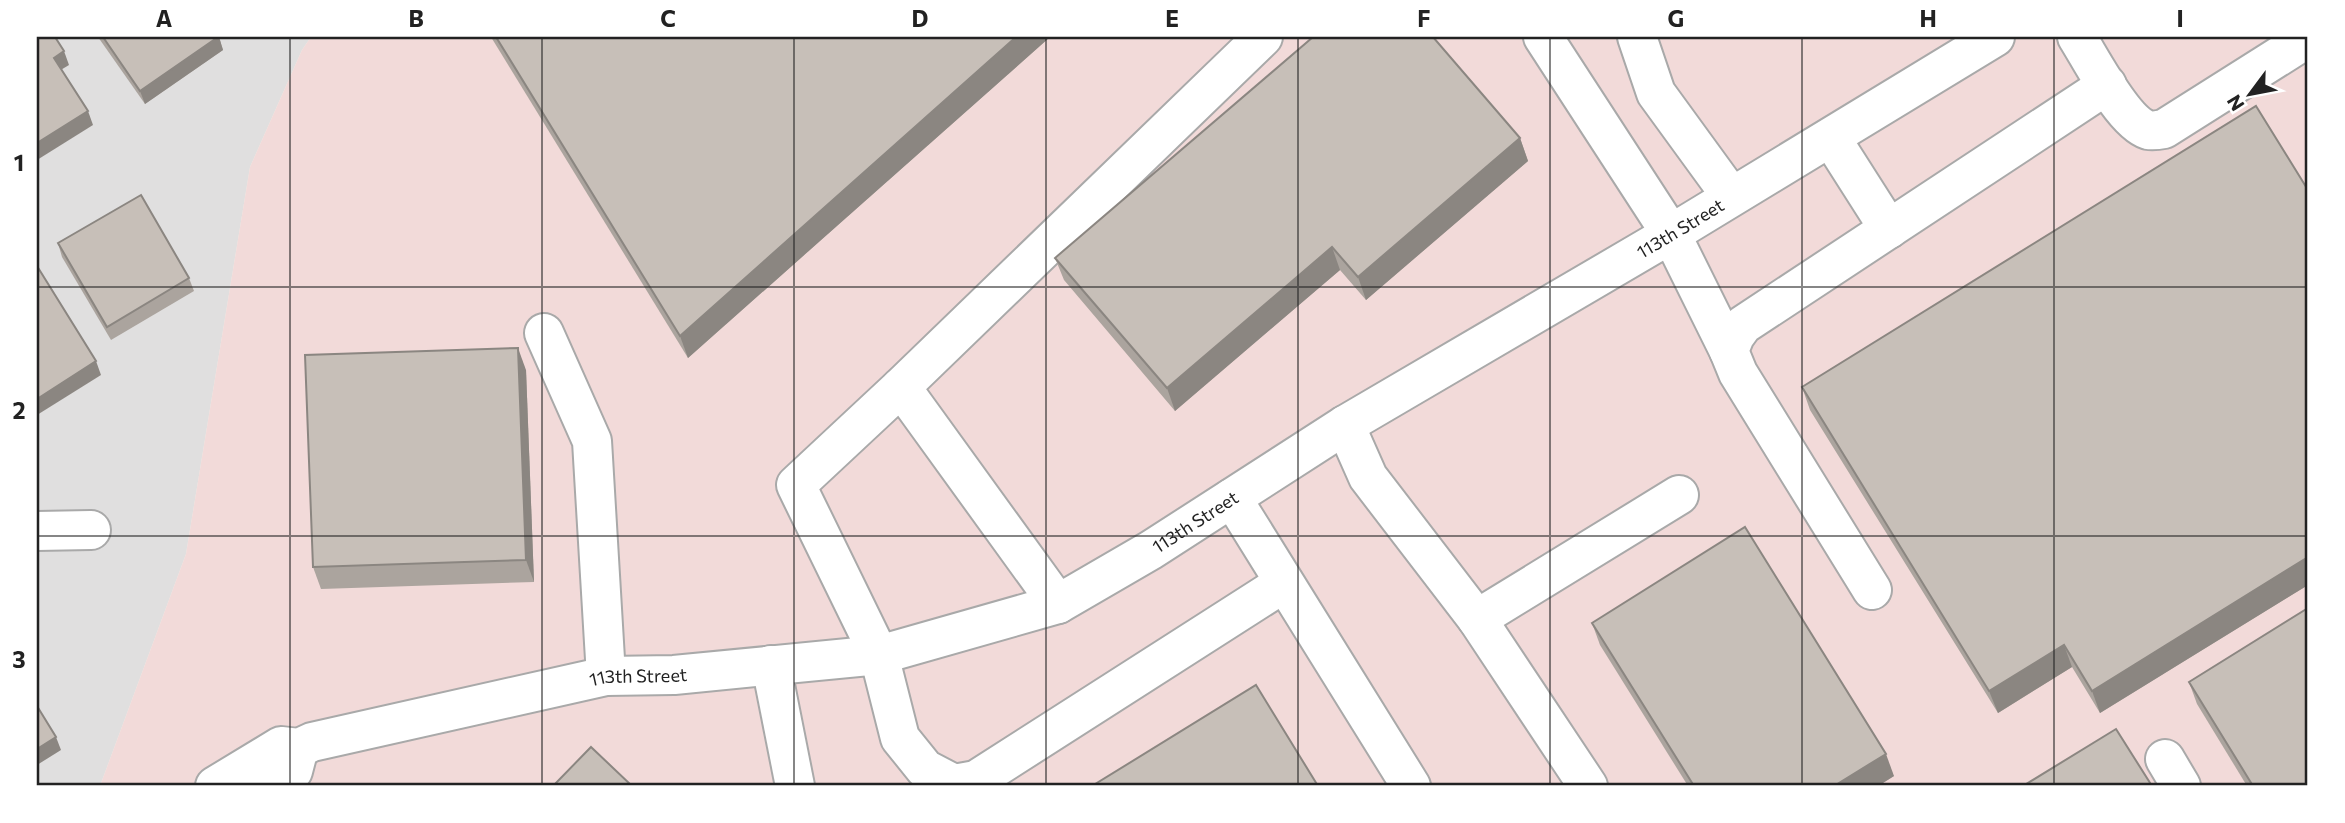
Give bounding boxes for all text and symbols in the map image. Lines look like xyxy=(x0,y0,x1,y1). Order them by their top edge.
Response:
text: A xyxy=(156,4,173,32)
text: B xyxy=(408,4,424,32)
text: C xyxy=(660,4,676,32)
text: D xyxy=(912,4,929,32)
text: E xyxy=(1165,4,1179,32)
text: F xyxy=(1417,4,1431,32)
text: G xyxy=(1668,4,1684,32)
text: H xyxy=(1919,4,1937,32)
text: I xyxy=(2176,4,2184,32)
north arrow xyxy=(2216,60,2286,130)
text: N xyxy=(2222,91,2249,115)
text: 1 xyxy=(14,148,24,176)
street label: 113th Street xyxy=(1633,194,1728,263)
text: 2 xyxy=(12,396,26,424)
street label: 113th Street xyxy=(1148,486,1242,557)
text: 3 xyxy=(12,645,26,673)
street label: 113th Street xyxy=(587,663,688,690)

